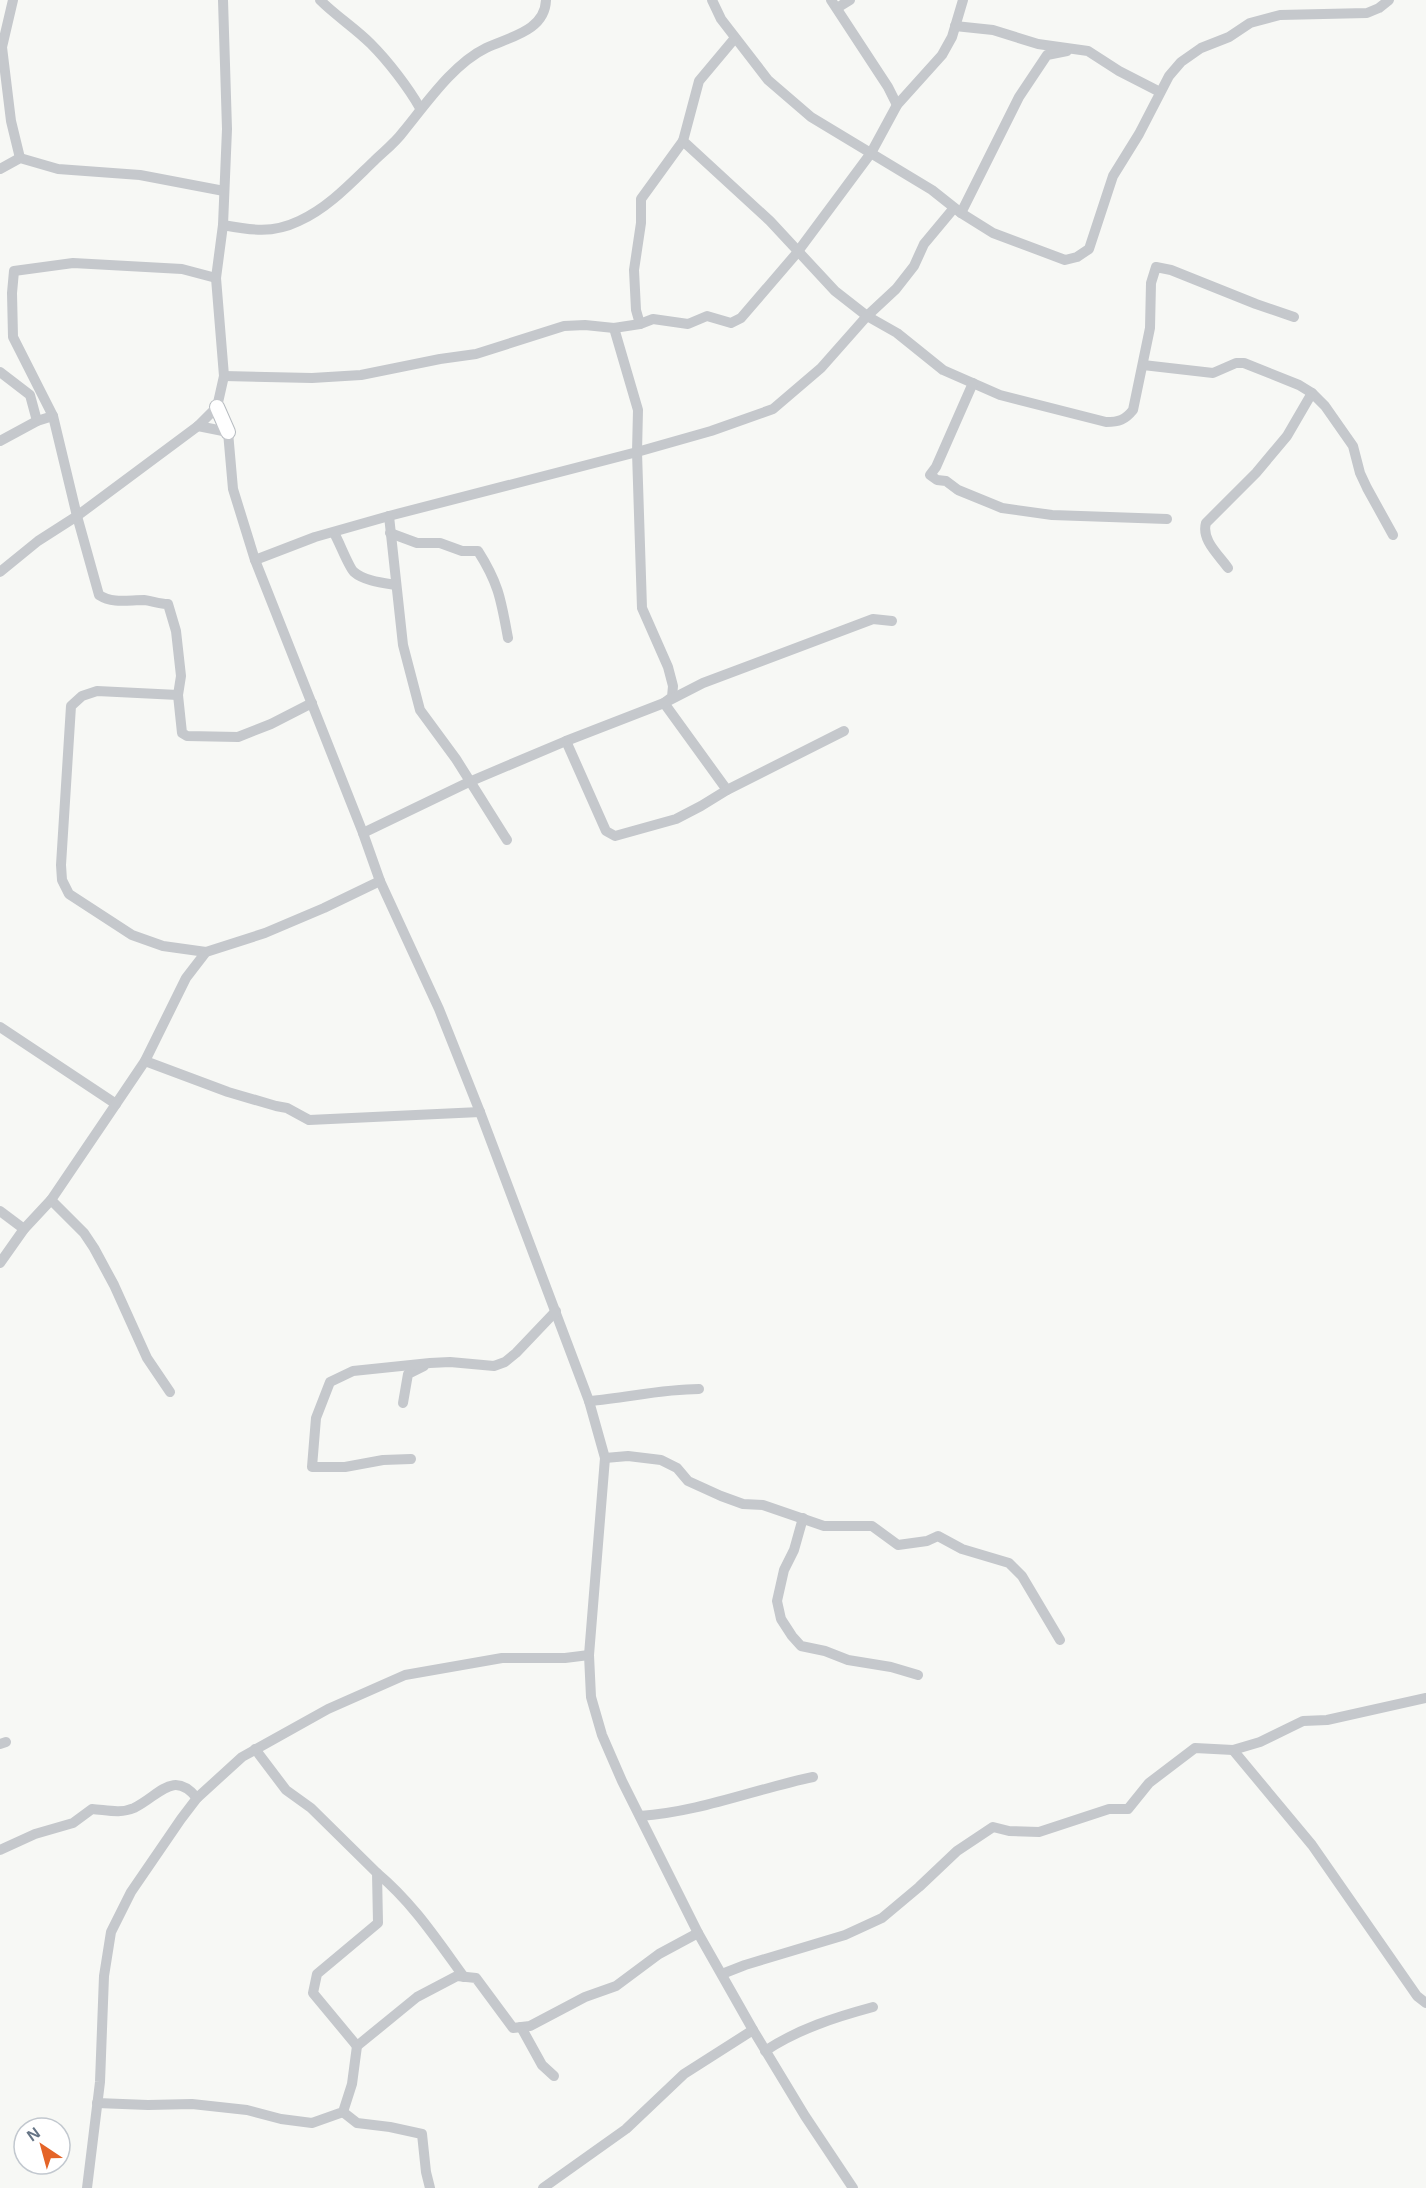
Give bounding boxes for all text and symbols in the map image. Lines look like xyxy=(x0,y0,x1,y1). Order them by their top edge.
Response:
north arrow xyxy=(12,2116,72,2176)
text: N xyxy=(24,2124,43,2145)

